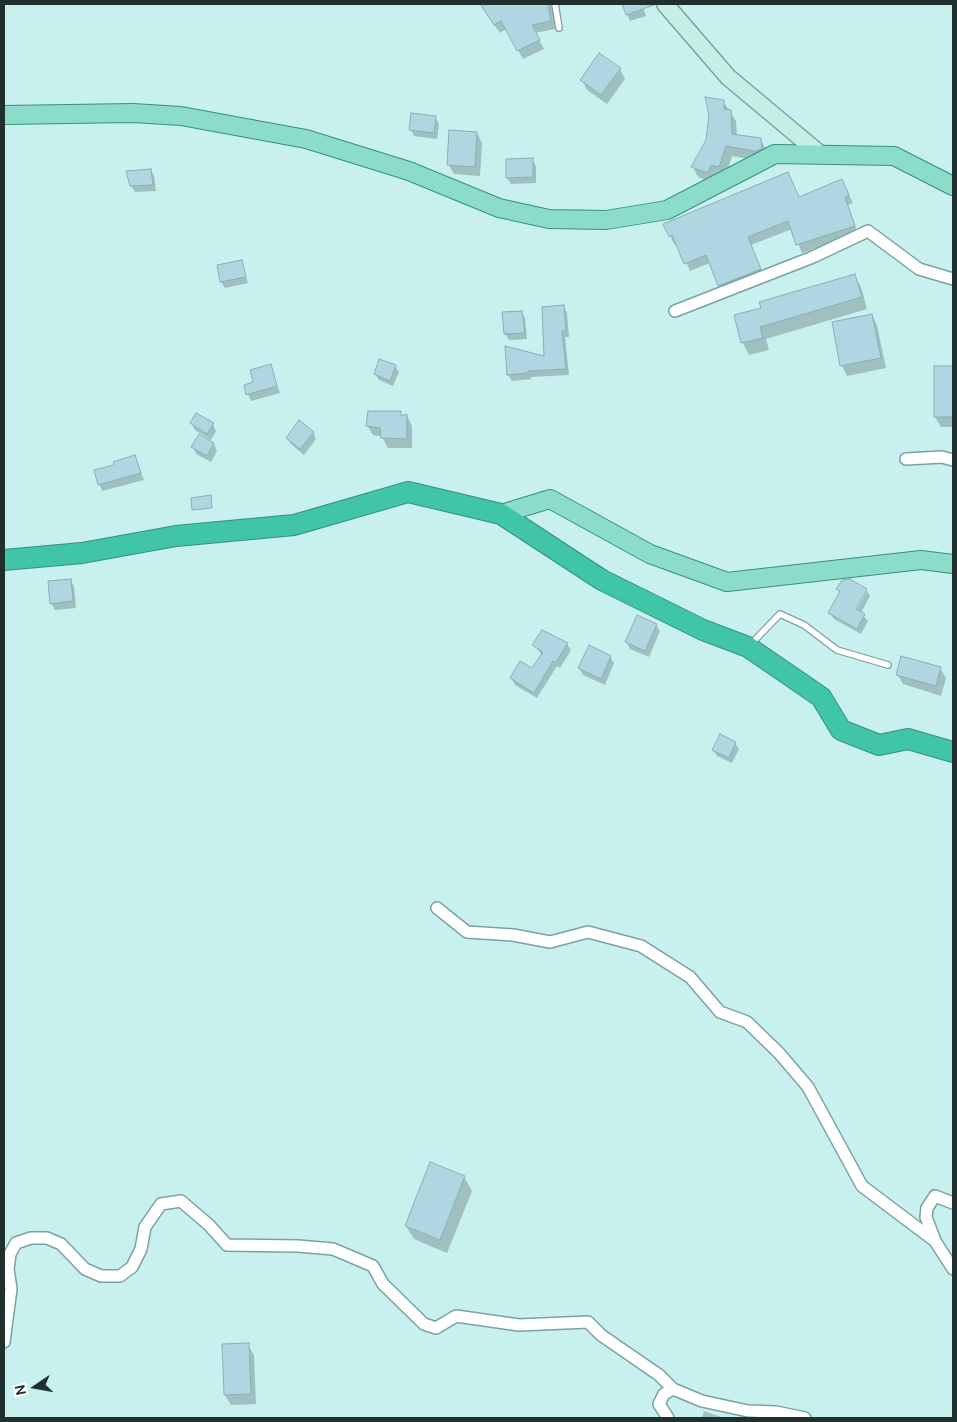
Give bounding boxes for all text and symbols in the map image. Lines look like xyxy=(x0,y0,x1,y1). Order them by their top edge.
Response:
north arrow xyxy=(10,1362,60,1412)
text: N xyxy=(10,1383,30,1397)

